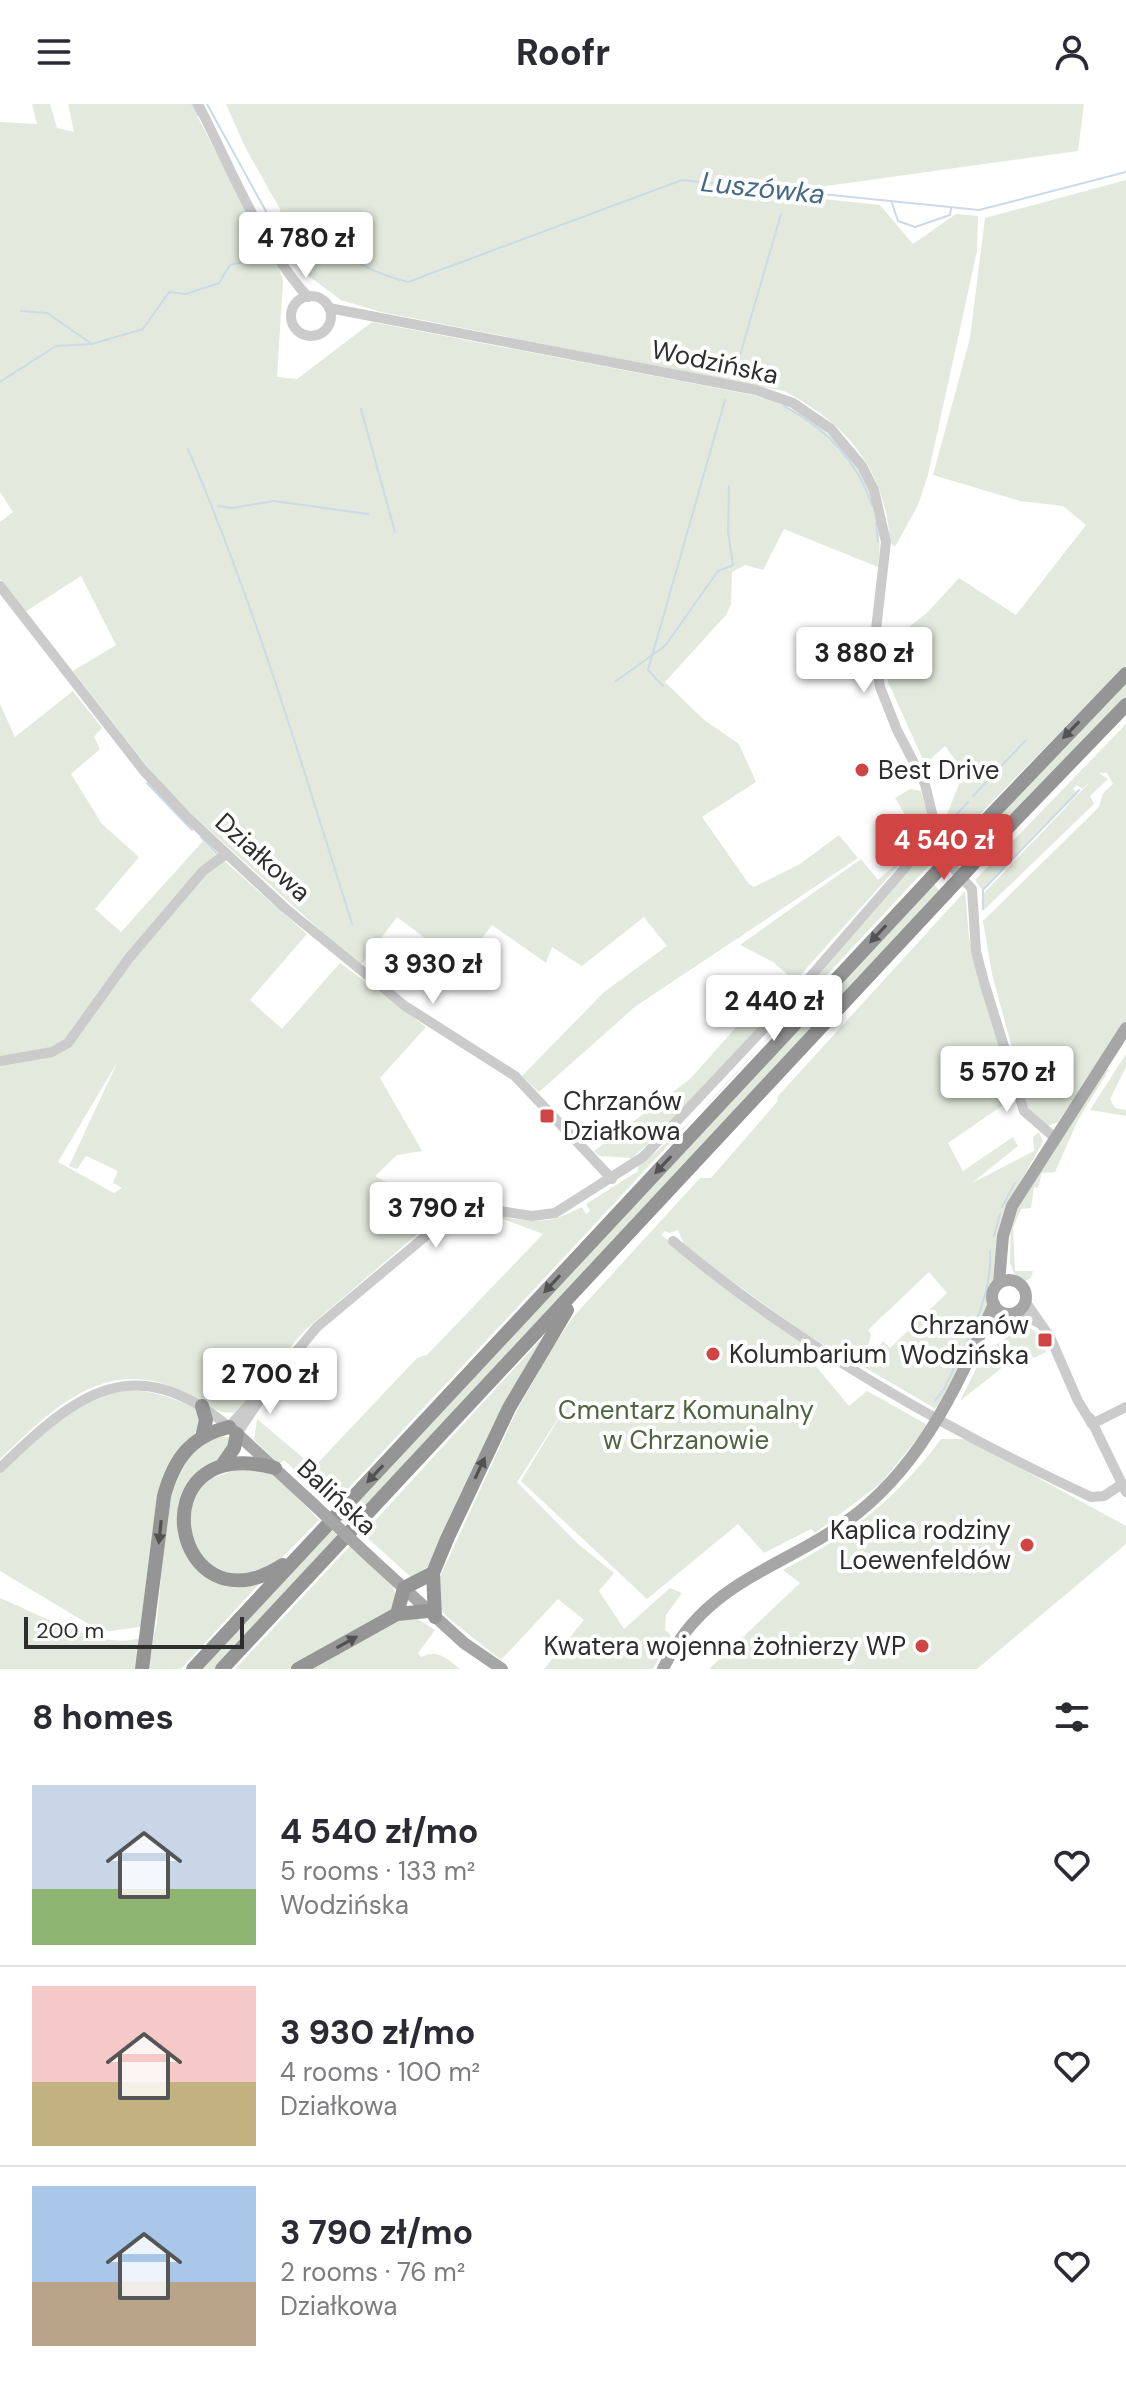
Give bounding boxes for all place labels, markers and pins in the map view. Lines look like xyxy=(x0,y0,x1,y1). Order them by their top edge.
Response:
pin: 4 780 zł xyxy=(223,212,389,280)
pin: 3 880 zł xyxy=(781,627,947,695)
place label: Best Drive xyxy=(878,753,1000,787)
marker: Best Drive xyxy=(853,761,871,779)
pin: 4 540 zł xyxy=(861,814,1027,882)
pin: 3 930 zł xyxy=(350,938,516,1006)
pin: 2 440 zł xyxy=(691,975,857,1043)
pin: 5 570 zł xyxy=(924,1046,1090,1114)
place label: Chrzanów Działkowa xyxy=(563,1084,682,1148)
marker: Chrzanów Działkowa xyxy=(538,1107,556,1125)
pin: 3 790 zł xyxy=(353,1182,519,1250)
place label: Chrzanów Wodzińska xyxy=(900,1308,1029,1372)
marker: Chrzanów Wodzińska xyxy=(1036,1331,1054,1349)
place label: Kolumbarium xyxy=(729,1337,887,1371)
marker: Kolumbarium xyxy=(704,1345,722,1363)
pin: 2 700 zł xyxy=(187,1348,353,1416)
place label: Kaplica rodziny Loewenfeldów xyxy=(830,1513,1011,1577)
marker: Kaplica rodziny Loewenfeldów xyxy=(1018,1536,1036,1554)
place label: Kwatera wojenna żołnierzy WP xyxy=(543,1629,906,1663)
marker: Kwatera wojenna żołnierzy WP xyxy=(913,1637,931,1655)

